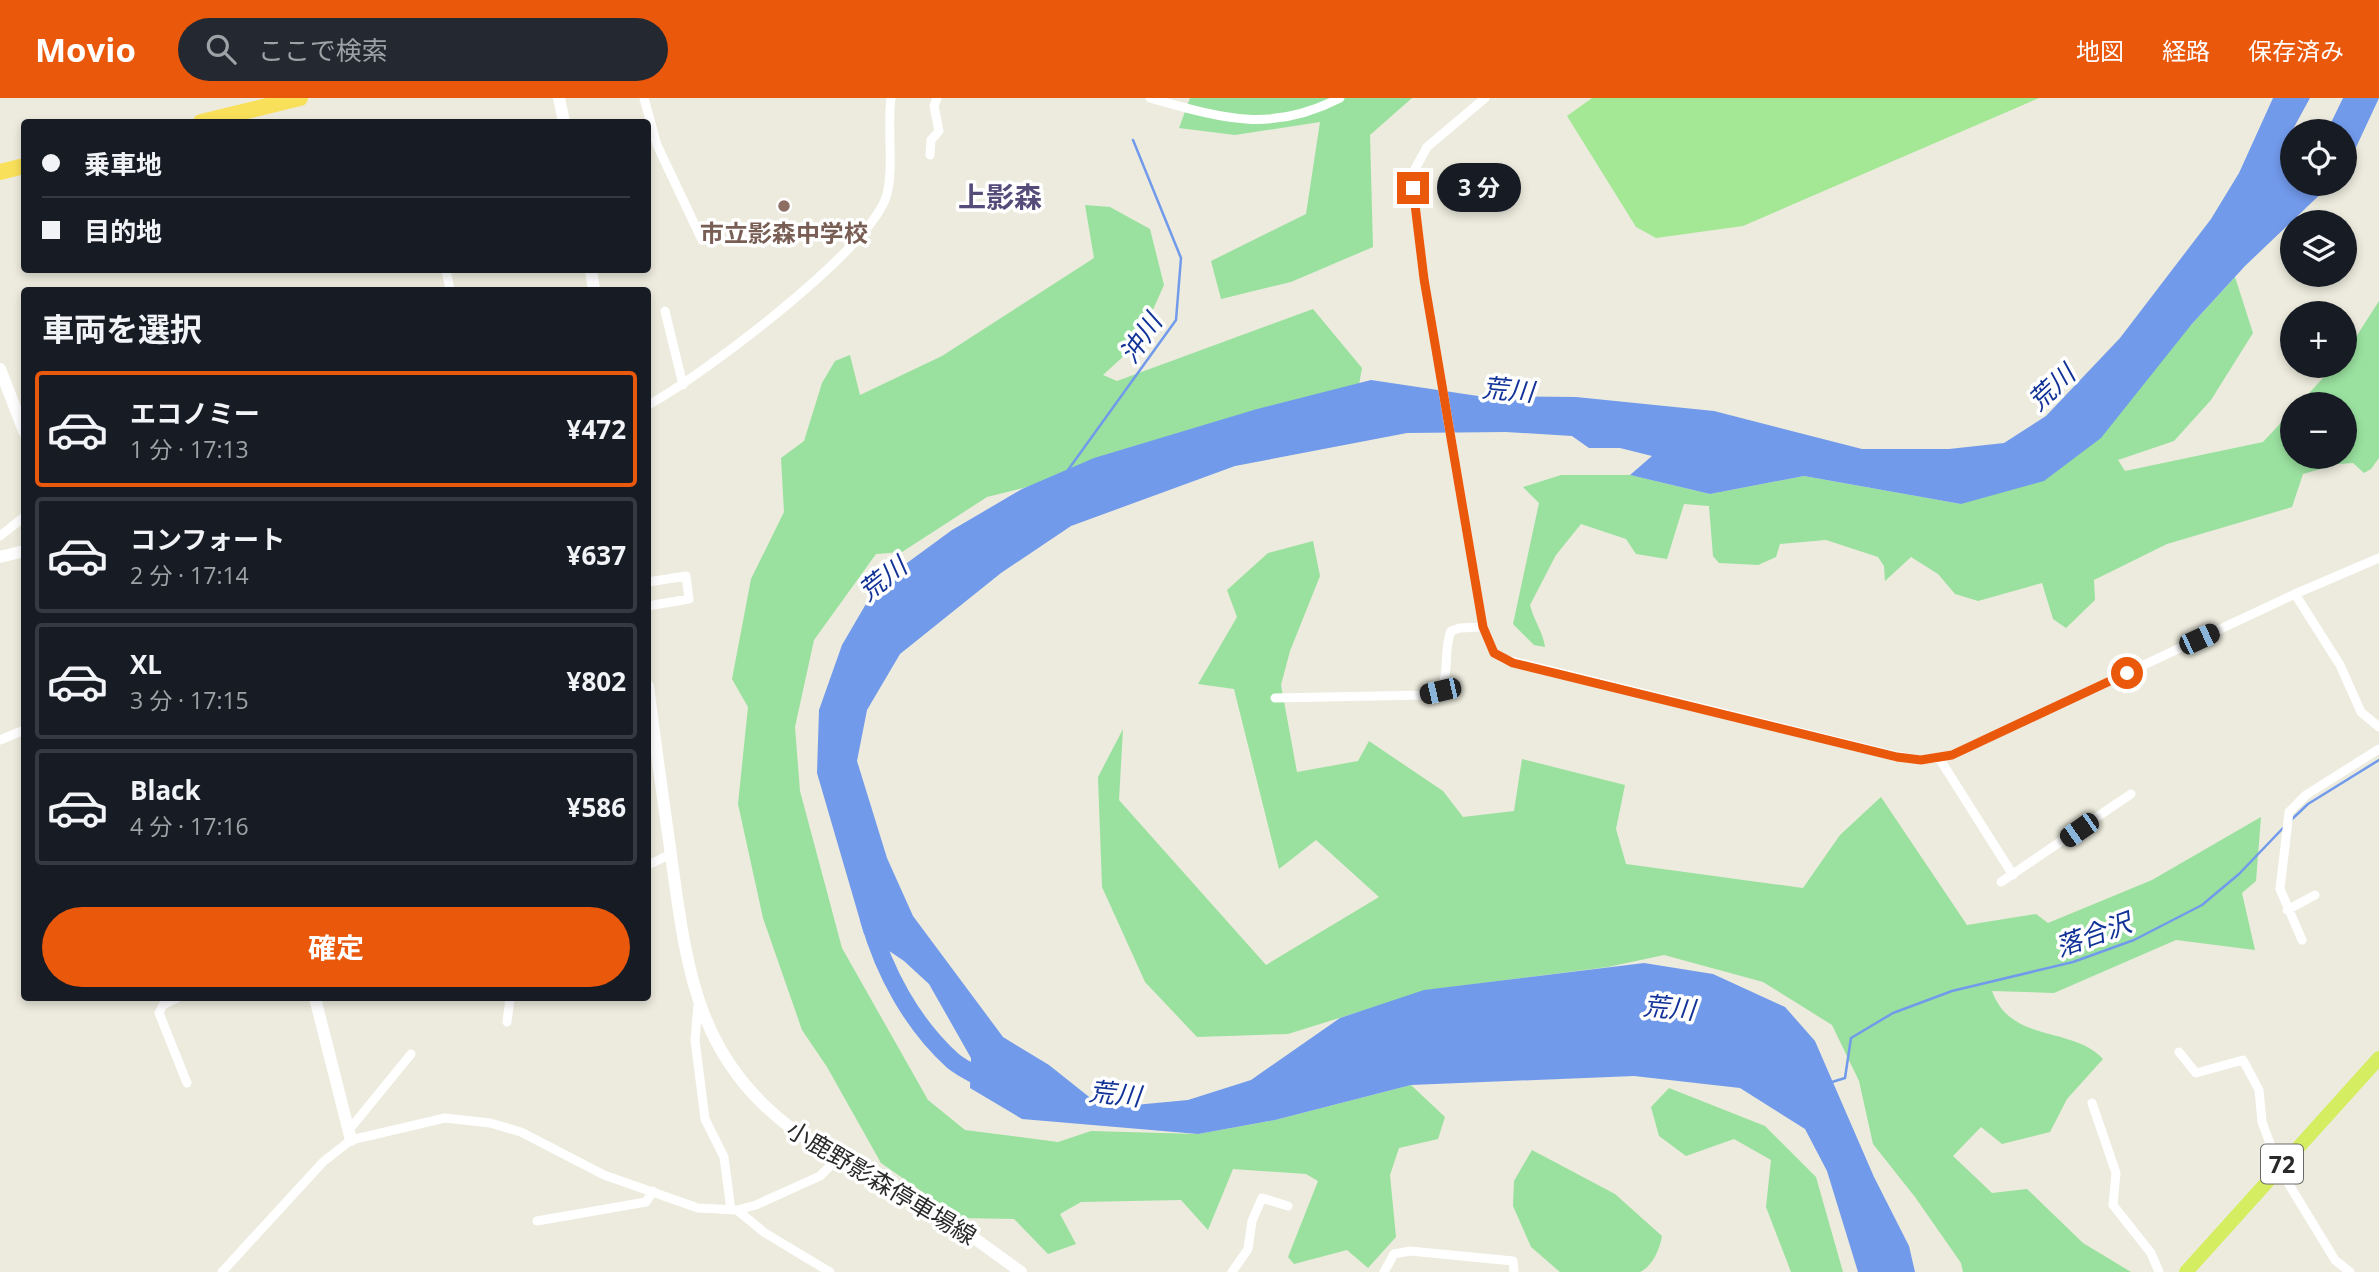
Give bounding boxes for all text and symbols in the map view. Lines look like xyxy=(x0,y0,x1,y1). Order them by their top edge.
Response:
search box xyxy=(178,18,668,81)
text: Movio xyxy=(35,27,136,72)
icon: search xyxy=(202,30,240,68)
text: ここで検索 xyxy=(258,32,388,68)
text: 地図 xyxy=(2076,34,2124,67)
text: 経路 xyxy=(2162,34,2210,67)
text: 保存済み xyxy=(2248,34,2344,67)
map controls xyxy=(2280,119,2357,469)
button: locate xyxy=(2280,119,2357,196)
text: 乗車地 xyxy=(84,146,162,182)
callout: 3 分 xyxy=(1438,164,1522,212)
text: 3 分 xyxy=(1458,171,1500,203)
route end xyxy=(1397,172,1429,204)
district label: 上影森 xyxy=(958,177,1042,215)
marker: 市立影森中学校 xyxy=(776,198,792,214)
button: layers xyxy=(2280,210,2357,287)
text: 目的地 xyxy=(84,213,162,249)
place label: 市立影森中学校 xyxy=(700,216,868,249)
button: + xyxy=(2280,301,2357,378)
water label: 沖川 xyxy=(1111,304,1171,370)
text: 車両を選択 xyxy=(42,307,202,350)
water label: 荒川 xyxy=(2020,354,2084,418)
water label: 荒川 xyxy=(1481,369,1538,409)
button: − xyxy=(2280,392,2357,469)
text: エコノミー xyxy=(130,395,260,431)
icon: car xyxy=(46,398,109,461)
text: ¥472 xyxy=(567,411,626,447)
text: 1 分 · 17:13 xyxy=(130,433,249,465)
text: コンフォート xyxy=(130,521,285,557)
icon: car xyxy=(46,524,109,587)
text: ¥637 xyxy=(567,537,626,573)
water label: 荒川 xyxy=(850,546,916,608)
text: 2 分 · 17:14 xyxy=(130,559,249,591)
car xyxy=(2176,621,2223,657)
text: XL xyxy=(130,646,162,682)
icon: car xyxy=(46,650,109,713)
route start xyxy=(2111,657,2143,689)
text: ¥802 xyxy=(567,663,626,699)
car xyxy=(1418,676,1463,706)
text: 3 分 · 17:15 xyxy=(130,684,249,716)
text: Black xyxy=(130,772,201,808)
icon: car xyxy=(46,776,109,839)
text: ¥586 xyxy=(567,789,626,825)
car xyxy=(2056,809,2103,851)
text: 4 分 · 17:16 xyxy=(130,810,249,842)
water label: 落合沢 xyxy=(2050,903,2139,964)
button: 確定 xyxy=(42,907,630,987)
water label: 荒川 xyxy=(1642,987,1699,1027)
water label: 荒川 xyxy=(1087,1072,1146,1114)
street label: 小鹿野影森停車場線 xyxy=(781,1112,983,1252)
road number: 72 xyxy=(2261,1144,2303,1184)

